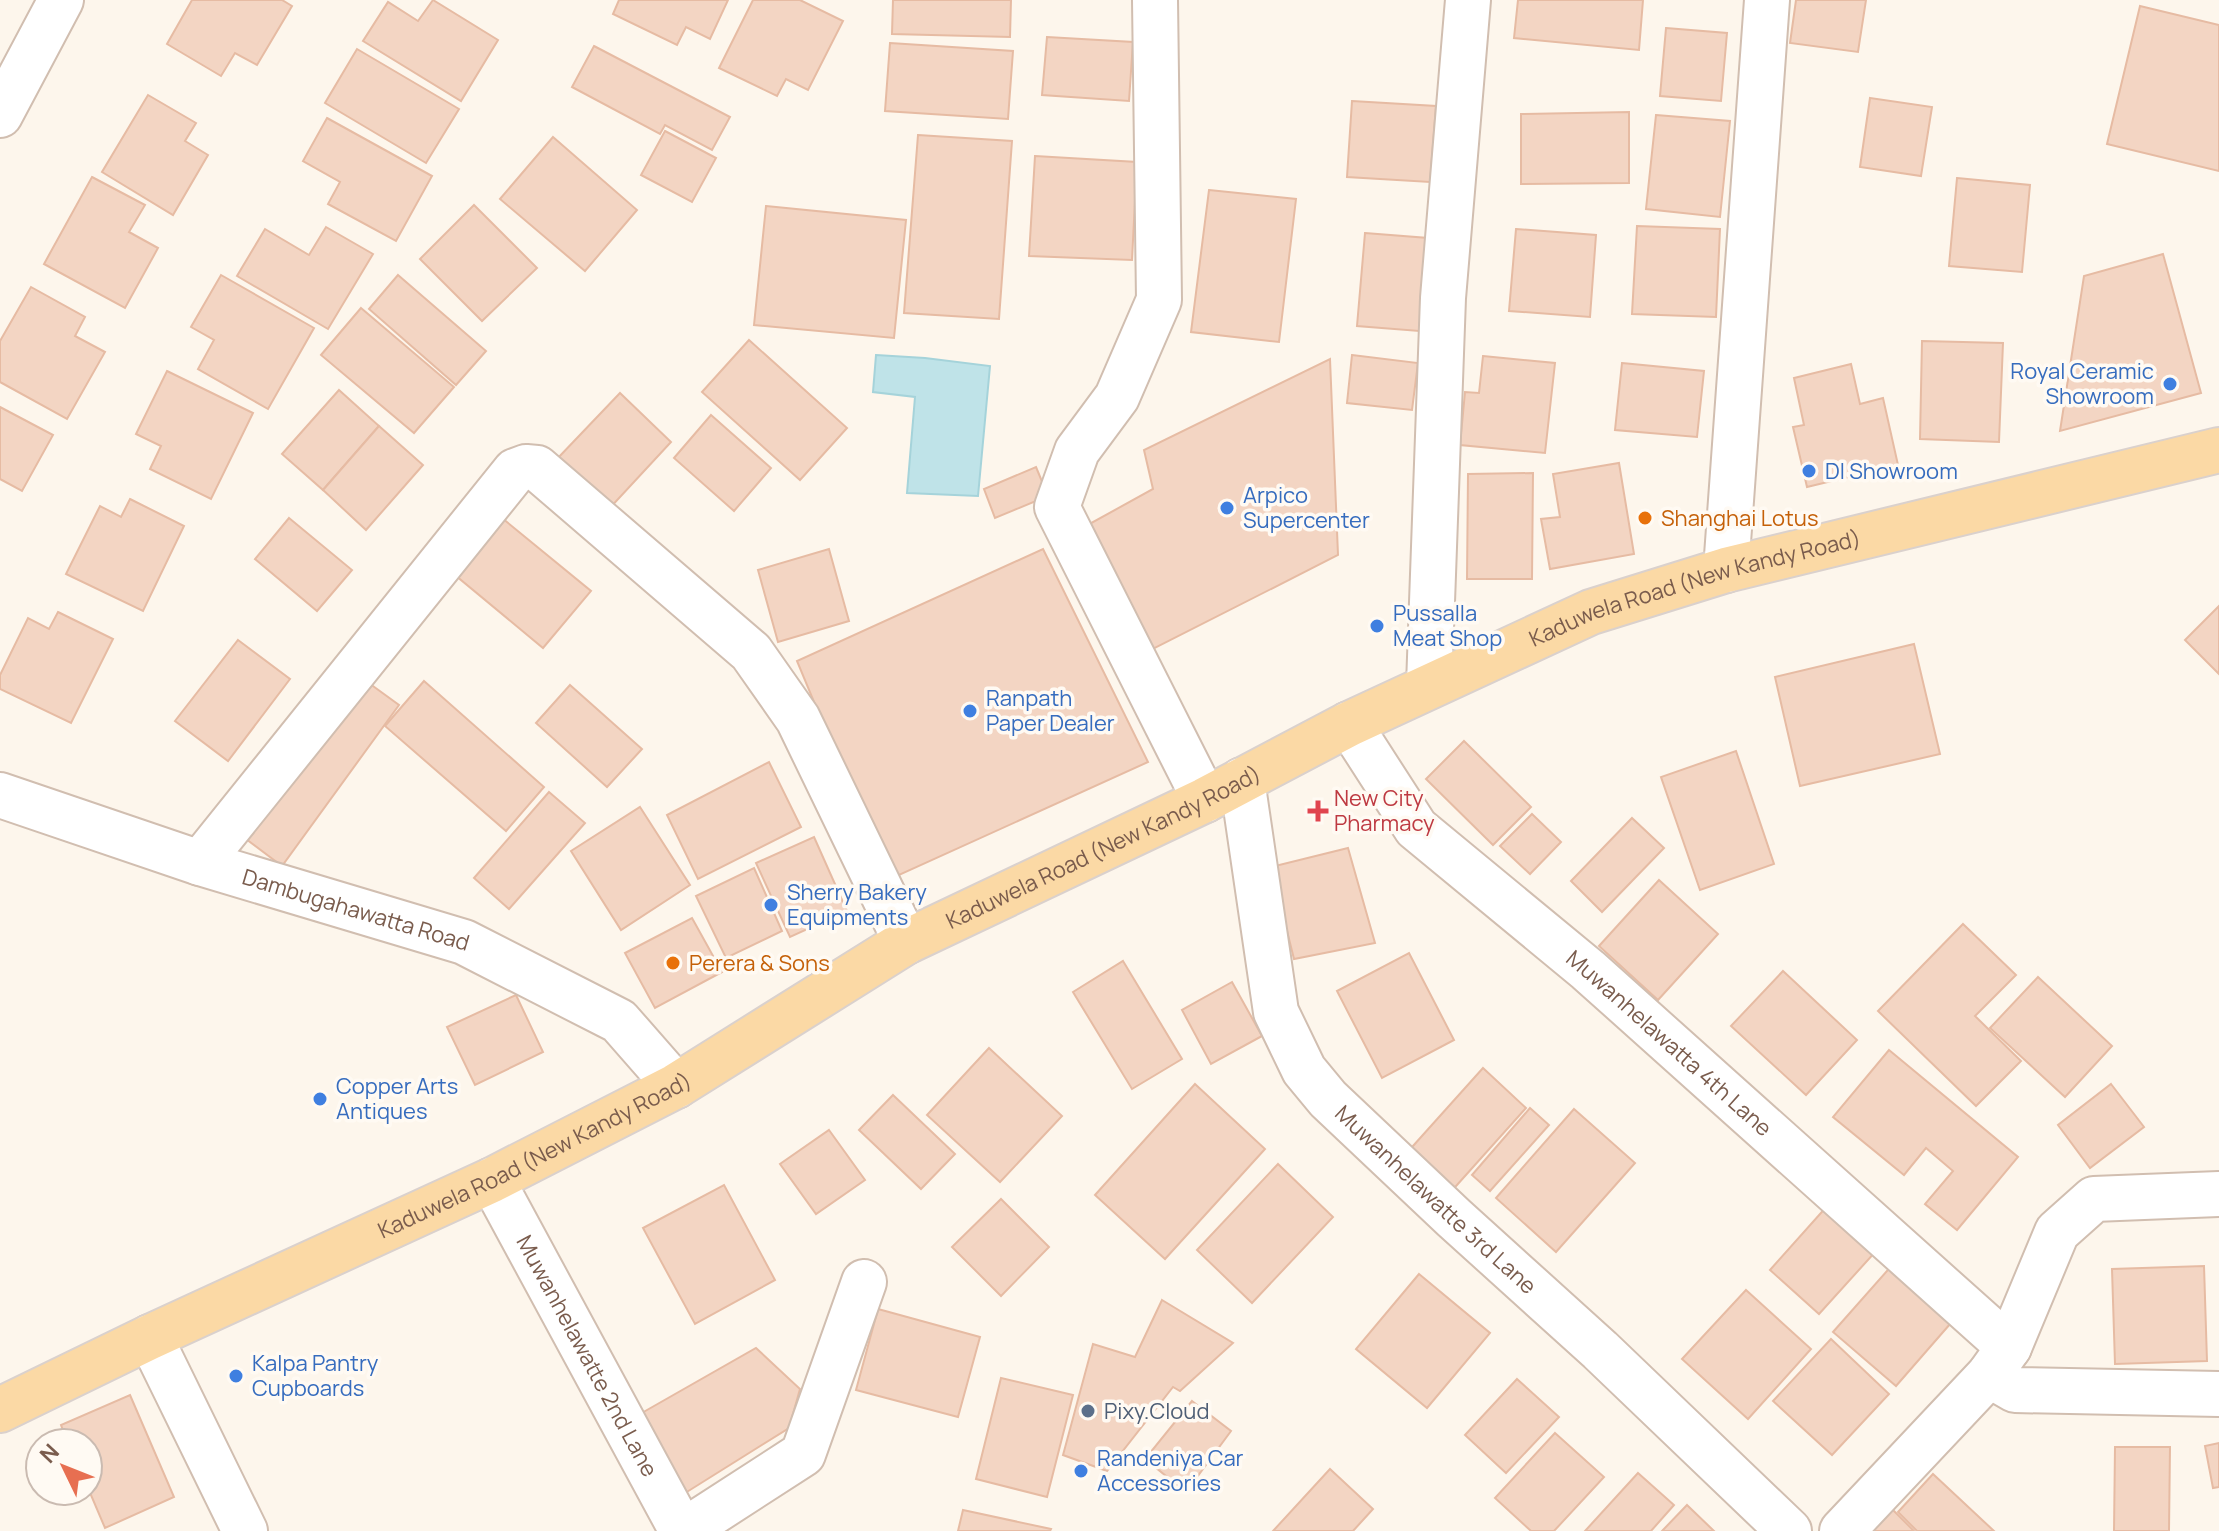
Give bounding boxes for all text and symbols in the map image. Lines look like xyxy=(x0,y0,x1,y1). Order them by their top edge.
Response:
place label: Royal Ceramic Showroom xyxy=(2010,356,2154,411)
marker: Royal Ceramic Showroom xyxy=(2161,375,2179,393)
place label: DI Showroom xyxy=(1825,456,1958,486)
marker: DI Showroom xyxy=(1800,462,1818,480)
place label: Arpico Supercenter xyxy=(1243,480,1370,535)
marker: Arpico Supercenter xyxy=(1218,499,1236,517)
place label: Shanghai Lotus xyxy=(1661,503,1818,533)
marker: Shanghai Lotus xyxy=(1636,509,1654,527)
street label: Kaduwela Road (New Kandy Road) xyxy=(1524,523,1864,654)
place label: Pussalla Meat Shop xyxy=(1393,598,1502,653)
marker: Pussalla Meat Shop xyxy=(1368,617,1386,635)
place label: Ranpath Paper Dealer xyxy=(986,683,1115,738)
marker: Ranpath Paper Dealer xyxy=(961,702,979,720)
street label: Kaduwela Road (New Kandy Road) xyxy=(941,758,1266,936)
place label: New City Pharmacy xyxy=(1334,783,1435,838)
marker: New City Pharmacy xyxy=(1309,802,1327,820)
street label: Dambugahawatta Road xyxy=(239,862,473,958)
place label: Sherry Bakery Equipments xyxy=(787,877,927,932)
marker: Sherry Bakery Equipments xyxy=(762,896,780,914)
street label: Muwanhelawatta 4th Lane xyxy=(1560,943,1779,1143)
place label: Perera & Sons xyxy=(689,948,830,978)
marker: Perera & Sons xyxy=(664,954,682,972)
street label: Kaduwela Road (New Kandy Road) xyxy=(373,1065,697,1245)
place label: Copper Arts Antiques xyxy=(336,1071,458,1126)
marker: Copper Arts Antiques xyxy=(311,1090,329,1108)
street label: Muwanhelawatte 3rd Lane xyxy=(1329,1098,1543,1301)
street label: Muwanhelawatte 2nd Lane xyxy=(510,1230,665,1482)
place label: Kalpa Pantry Cupboards xyxy=(252,1348,379,1403)
marker: Kalpa Pantry Cupboards xyxy=(227,1367,245,1385)
place label: Pixy.Cloud xyxy=(1104,1396,1209,1426)
marker: Pixy.Cloud xyxy=(1079,1402,1097,1420)
north arrow xyxy=(24,1427,104,1507)
text: N xyxy=(33,1437,66,1469)
place label: Randeniya Car Accessories xyxy=(1097,1443,1244,1498)
marker: Randeniya Car Accessories xyxy=(1072,1462,1090,1480)

